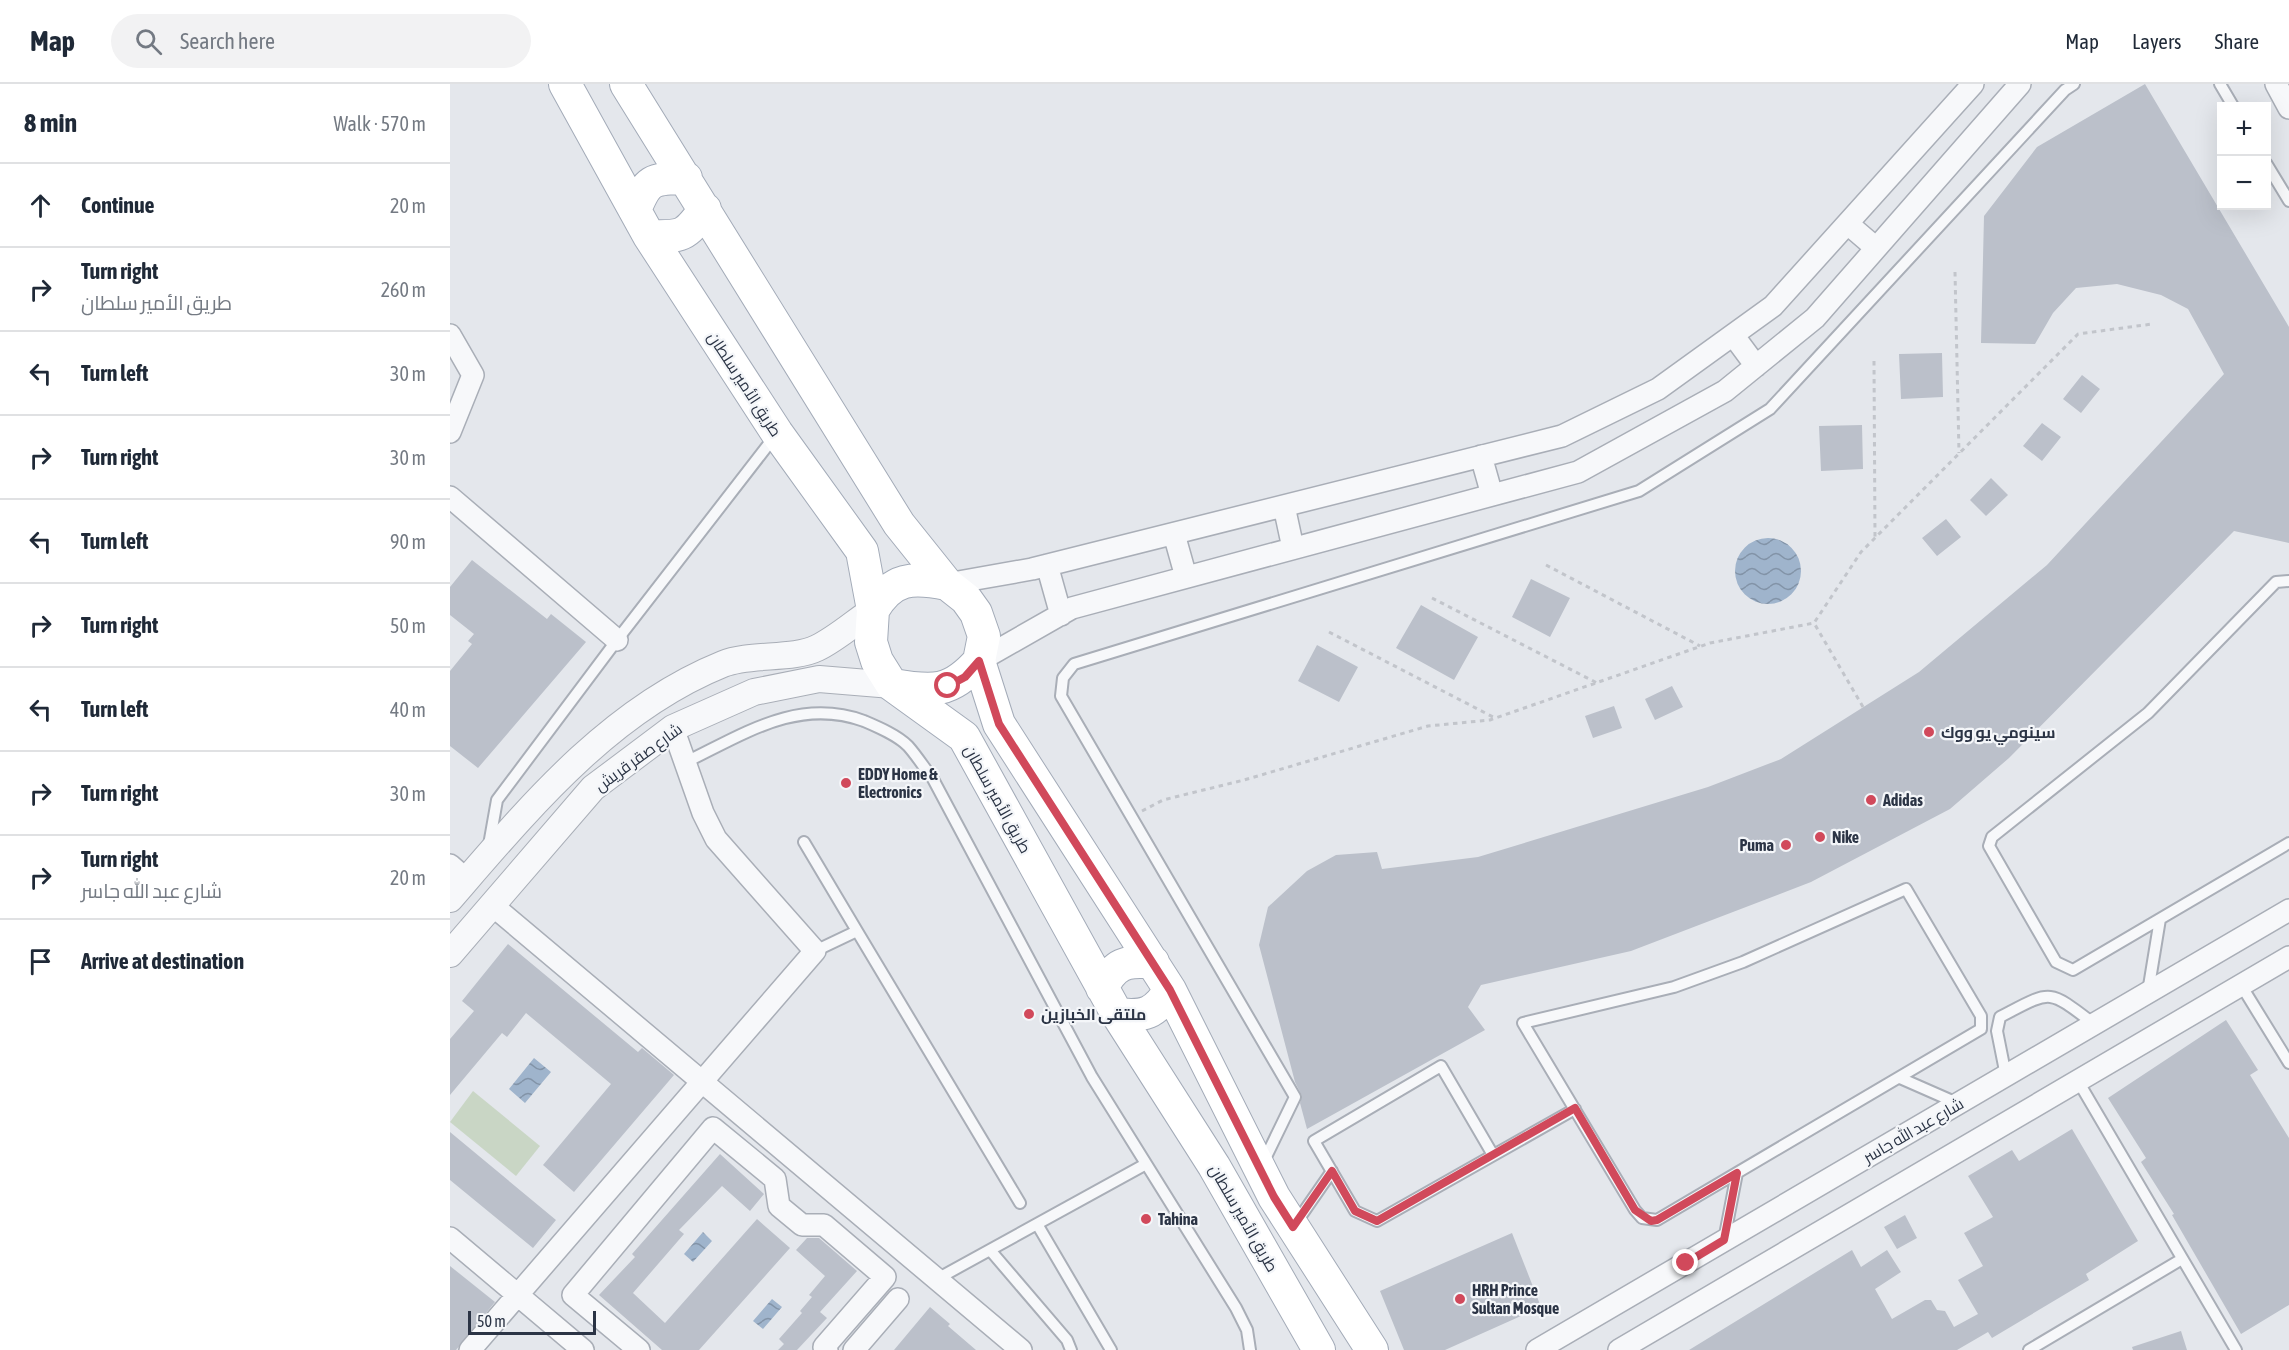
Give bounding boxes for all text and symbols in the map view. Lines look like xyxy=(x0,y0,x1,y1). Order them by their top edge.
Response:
search box xyxy=(111,14,531,68)
text: Map xyxy=(30,25,75,57)
icon: search xyxy=(132,25,165,58)
text: Search here xyxy=(180,28,275,54)
text: Map xyxy=(2065,29,2099,53)
text: Layers xyxy=(2132,29,2182,53)
text: Share xyxy=(2215,29,2259,53)
map controls xyxy=(2217,102,2271,210)
button: + xyxy=(2217,102,2271,156)
text: 8 min xyxy=(24,108,77,138)
text: Walk · 570 m xyxy=(334,112,426,135)
button: − xyxy=(2217,156,2271,210)
icon: ahead xyxy=(24,189,57,222)
text: Continue xyxy=(81,192,155,218)
text: 20 m xyxy=(390,194,426,217)
text: Turn right xyxy=(81,258,158,284)
icon: right xyxy=(24,273,57,306)
text: 260 m xyxy=(381,278,426,301)
text: طريق الأمير سلطان xyxy=(81,291,232,314)
street label: طريق الأمير سلطان xyxy=(703,328,785,441)
icon: left xyxy=(24,357,57,390)
text: Turn left xyxy=(81,360,148,386)
text: 30 m xyxy=(390,362,426,385)
icon: right xyxy=(24,441,57,474)
text: Turn right xyxy=(81,444,158,470)
text: 30 m xyxy=(390,446,426,469)
icon: left xyxy=(24,525,57,558)
text: Turn left xyxy=(81,528,148,554)
text: 90 m xyxy=(390,530,426,553)
icon: right xyxy=(24,609,57,642)
text: Turn right xyxy=(81,612,158,638)
text: 50 m xyxy=(390,614,426,637)
route start xyxy=(934,672,960,698)
icon: left xyxy=(24,693,57,726)
text: Turn left xyxy=(81,696,148,722)
text: 40 m xyxy=(390,698,426,721)
street label: شارع صقر قريش xyxy=(591,719,687,797)
place label: سينومي يو ووك xyxy=(1941,723,2055,745)
marker: سينومي يو ووك xyxy=(1922,725,1936,739)
street label: طريق الأمير سلطان xyxy=(959,742,1035,857)
place label: EDDY Home & Electronics xyxy=(858,765,938,801)
marker: EDDY Home & Electronics xyxy=(839,776,853,790)
icon: right xyxy=(24,777,57,810)
text: Turn right xyxy=(81,780,158,806)
text: 30 m xyxy=(390,782,426,805)
place label: Adidas xyxy=(1882,791,1923,809)
marker: Adidas xyxy=(1864,793,1878,807)
place label: Nike xyxy=(1832,828,1859,846)
marker: Nike xyxy=(1813,830,1827,844)
place label: Puma xyxy=(1739,836,1774,854)
marker: Puma xyxy=(1779,838,1793,852)
text: Turn right xyxy=(81,846,158,872)
icon: right xyxy=(24,861,57,894)
text: 20 m xyxy=(390,866,426,889)
text: شارع عبد الله جاسر xyxy=(81,879,222,902)
icon: arrive xyxy=(24,945,57,978)
text: Arrive at destination xyxy=(81,948,244,974)
place label: ملتقى الخبازين xyxy=(1041,1005,1146,1024)
marker: ملتقى الخبازين xyxy=(1022,1007,1036,1021)
street label: شارع عبد الله جاسر xyxy=(1858,1093,1968,1169)
street label: طريق الأمير سلطان xyxy=(1204,1161,1282,1276)
place label: Tahina xyxy=(1158,1210,1198,1228)
marker: Tahina xyxy=(1139,1212,1153,1226)
route end xyxy=(1672,1249,1698,1275)
place label: HRH Prince Sultan Mosque xyxy=(1472,1281,1559,1317)
marker: HRH Prince Sultan Mosque xyxy=(1453,1292,1467,1306)
scale bar xyxy=(468,1308,596,1336)
text: 50 m xyxy=(477,1312,506,1330)

